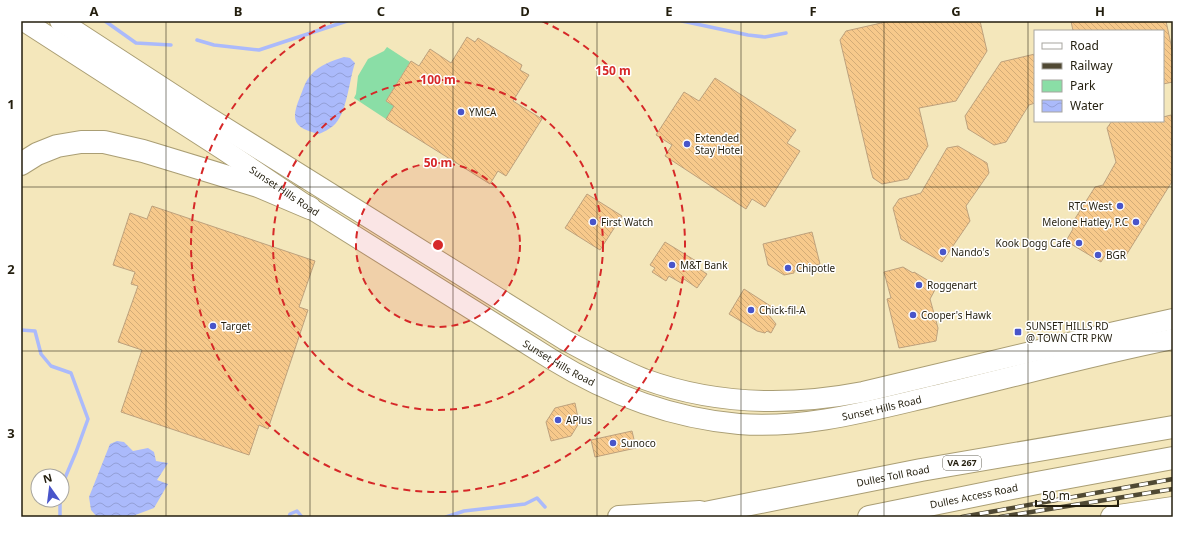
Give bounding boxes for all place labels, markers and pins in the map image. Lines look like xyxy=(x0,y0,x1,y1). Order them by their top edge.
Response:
place label: YMCA xyxy=(469,105,497,119)
marker: YMCA xyxy=(456,107,466,117)
place label: Extended Stay Hotel xyxy=(695,131,743,157)
marker: Extended Stay Hotel xyxy=(682,139,692,149)
place label: RTC West xyxy=(1068,199,1112,213)
marker: RTC West xyxy=(1115,201,1125,211)
place label: First Watch xyxy=(601,215,653,229)
place label: Melone Hatley, P.C xyxy=(1042,215,1129,229)
marker: First Watch xyxy=(588,217,598,227)
marker: Melone Hatley, P.C xyxy=(1131,217,1141,227)
place label: Kook Dogg Cafe xyxy=(996,236,1071,250)
centre of rings xyxy=(431,238,445,252)
marker: Kook Dogg Cafe xyxy=(1074,238,1084,248)
place label: Nando's xyxy=(951,245,989,259)
marker: Nando's xyxy=(938,247,948,257)
place label: BGR xyxy=(1106,248,1127,262)
marker: BGR xyxy=(1093,250,1103,260)
place label: M&T Bank xyxy=(680,258,728,272)
marker: M&T Bank xyxy=(667,260,677,270)
place label: Chipotle xyxy=(796,261,835,275)
marker: Chipotle xyxy=(783,263,793,273)
place label: Roggenart xyxy=(927,278,977,292)
marker: Roggenart xyxy=(914,280,924,290)
place label: Chick-fil-A xyxy=(759,303,806,317)
marker: Chick-fil-A xyxy=(746,305,756,315)
place label: Cooper's Hawk xyxy=(921,308,992,322)
marker: Cooper's Hawk xyxy=(908,310,918,320)
place label: Target xyxy=(221,319,251,333)
place label: SUNSET HILLS RD @ TOWN CTR PKW xyxy=(1026,319,1113,345)
marker: Target xyxy=(208,321,218,331)
marker: SUNSET HILLS RD @ TOWN CTR PKW xyxy=(1013,327,1023,337)
place label: APlus xyxy=(566,413,592,427)
marker: APlus xyxy=(553,415,563,425)
place label: Sunoco xyxy=(621,436,656,450)
marker: Sunoco xyxy=(608,438,618,448)

